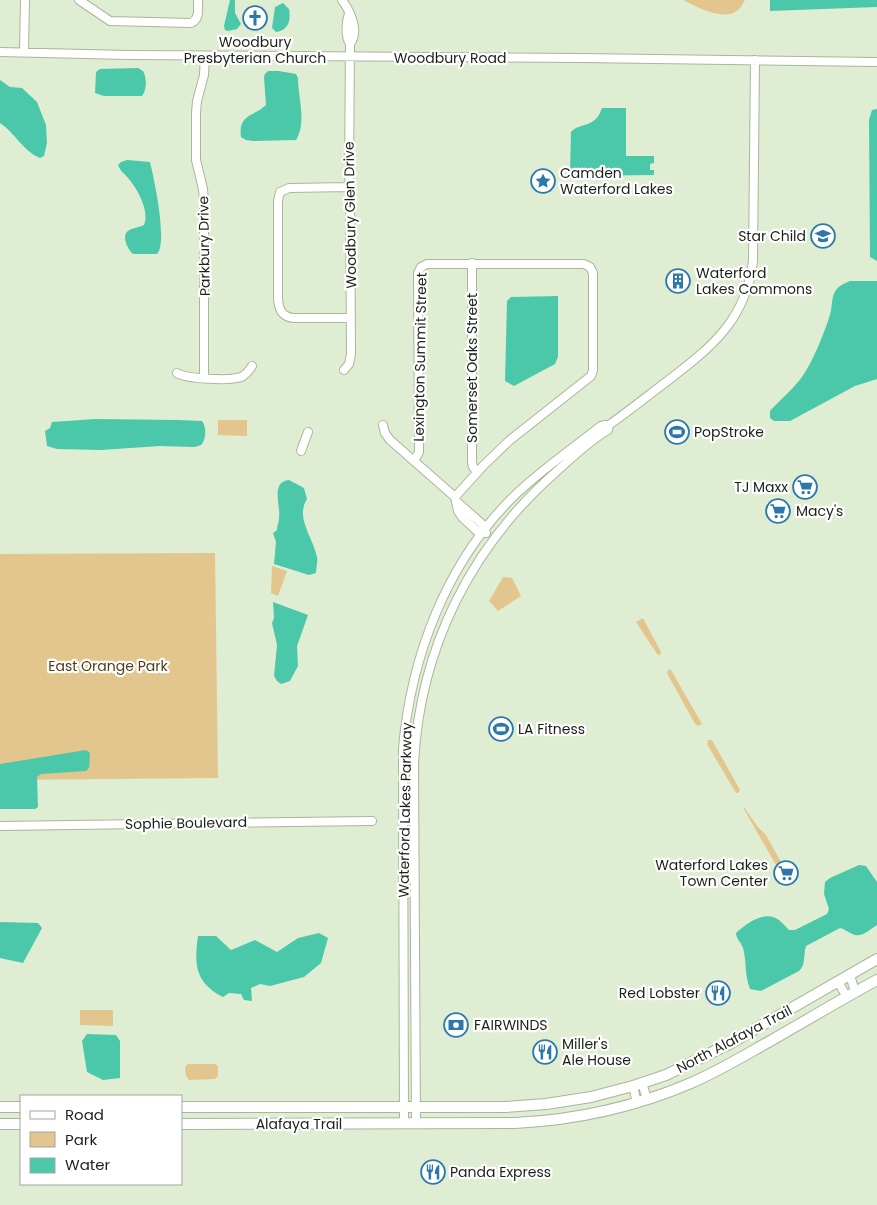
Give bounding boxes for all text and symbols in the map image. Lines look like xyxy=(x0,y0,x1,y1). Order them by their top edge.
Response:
church icon: Woodbury Presbyterian Church xyxy=(242,5,268,31)
place label: Woodbury Presbyterian Church xyxy=(184,32,326,68)
street label: Woodbury Road xyxy=(394,48,506,68)
street label: Woodbury Glen Drive xyxy=(339,141,361,289)
place label: Camden Waterford Lakes xyxy=(560,163,673,199)
place icon: Camden Waterford Lakes xyxy=(530,168,556,194)
street label: Parkbury Drive xyxy=(193,195,215,296)
school or university icon: Star Child xyxy=(810,223,836,249)
place label: Star Child xyxy=(738,226,806,246)
place label: Waterford Lakes Commons xyxy=(696,263,812,299)
building icon: Waterford Lakes Commons xyxy=(665,268,691,294)
street label: Lexington Summit Street xyxy=(409,272,431,442)
street label: Somerset Oaks Street xyxy=(462,293,482,443)
sports icon: PopStroke xyxy=(664,419,690,445)
place label: PopStroke xyxy=(694,422,764,442)
supermarket icon: TJ Maxx xyxy=(792,474,818,500)
place label: TJ Maxx xyxy=(734,477,788,497)
supermarket icon: Macy's xyxy=(765,498,791,524)
place label: Macy's xyxy=(796,501,843,521)
park label: East Orange Park xyxy=(48,656,168,676)
sports icon: LA Fitness xyxy=(488,716,514,742)
place label: LA Fitness xyxy=(518,719,585,739)
street label: Waterford Lakes Parkway xyxy=(393,722,417,898)
street label: Sophie Boulevard xyxy=(125,812,247,834)
place label: Waterford Lakes Town Center xyxy=(655,855,768,891)
supermarket icon: Waterford Lakes Town Center xyxy=(773,860,799,886)
restaurant icon: Red Lobster xyxy=(705,980,731,1006)
place label: Red Lobster xyxy=(619,983,700,1003)
street label: North Alafaya Trail xyxy=(673,1000,795,1078)
bank icon: FAIRWINDS xyxy=(443,1012,469,1038)
place label: FAIRWINDS xyxy=(474,1015,548,1035)
place label: Miller's Ale House xyxy=(562,1034,631,1070)
restaurant icon: Miller's Ale House xyxy=(532,1039,558,1065)
legend xyxy=(20,1095,182,1185)
text: Road xyxy=(65,1104,104,1125)
street label: Alafaya Trail xyxy=(256,1114,342,1134)
text: Park xyxy=(65,1129,97,1150)
text: Water xyxy=(65,1154,111,1175)
restaurant icon: Panda Express xyxy=(420,1159,446,1185)
place label: Panda Express xyxy=(450,1162,551,1182)

